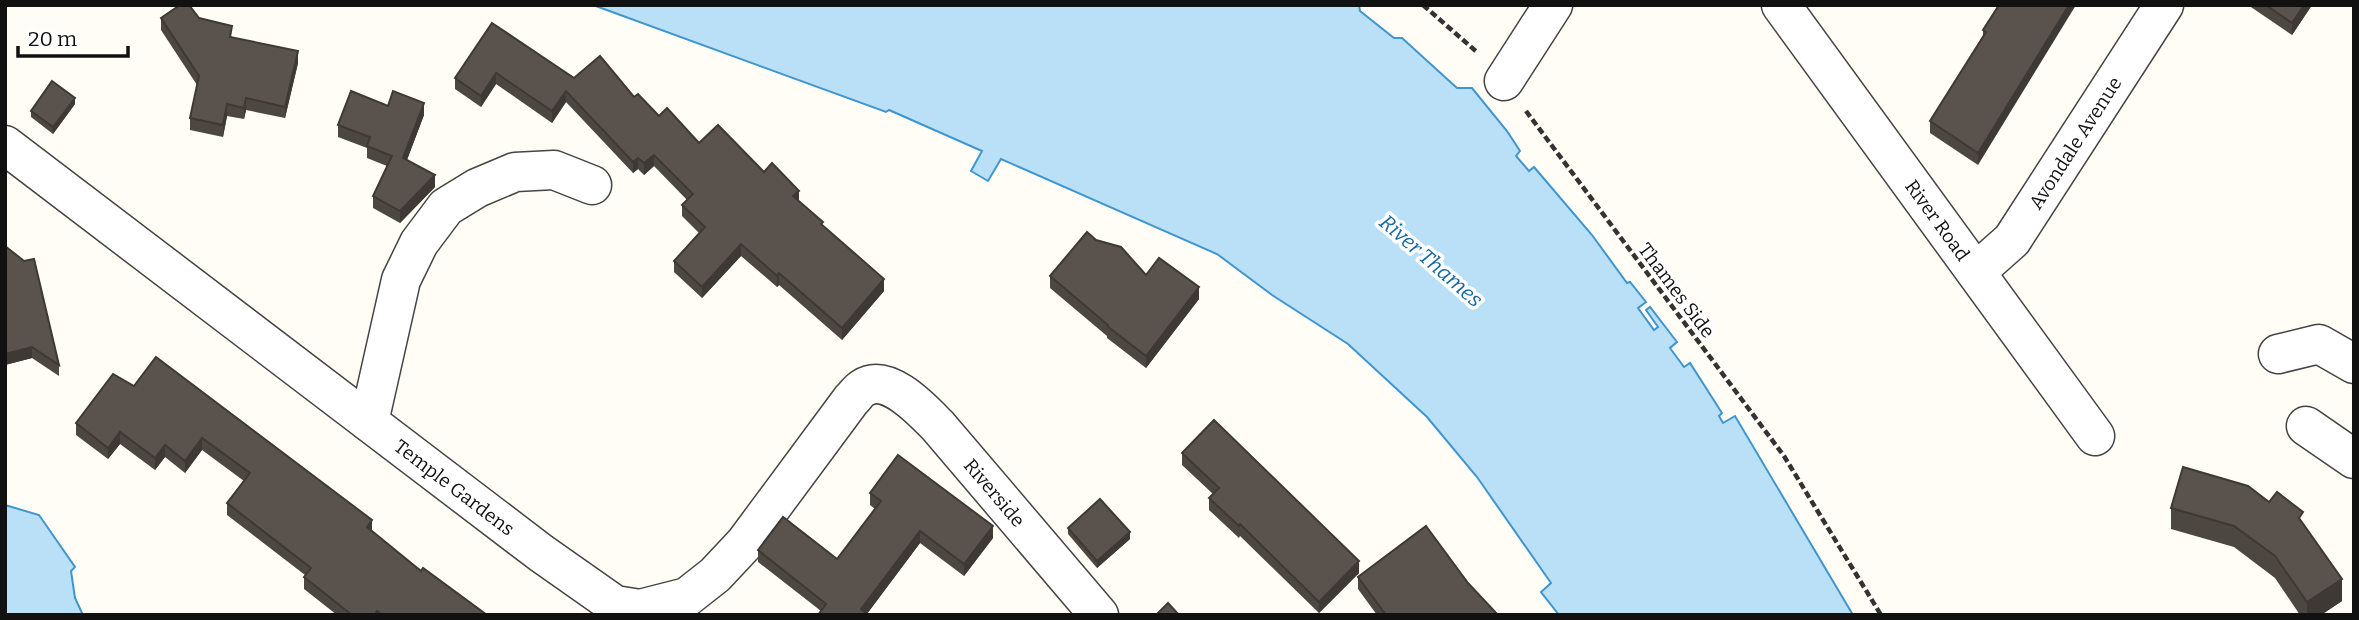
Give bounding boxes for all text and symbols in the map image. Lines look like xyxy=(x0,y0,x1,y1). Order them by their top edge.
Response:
scale bar xyxy=(18,14,128,58)
text: 20 m xyxy=(28,26,77,52)
street label: Avondale Avenue xyxy=(2024,72,2127,214)
street label: River Road xyxy=(1900,175,1974,265)
water label: River Thames xyxy=(1374,209,1488,313)
street label: Thames Side xyxy=(1634,238,1720,342)
street label: Temple Gardens xyxy=(390,435,519,541)
street label: Riverside xyxy=(959,454,1030,532)

